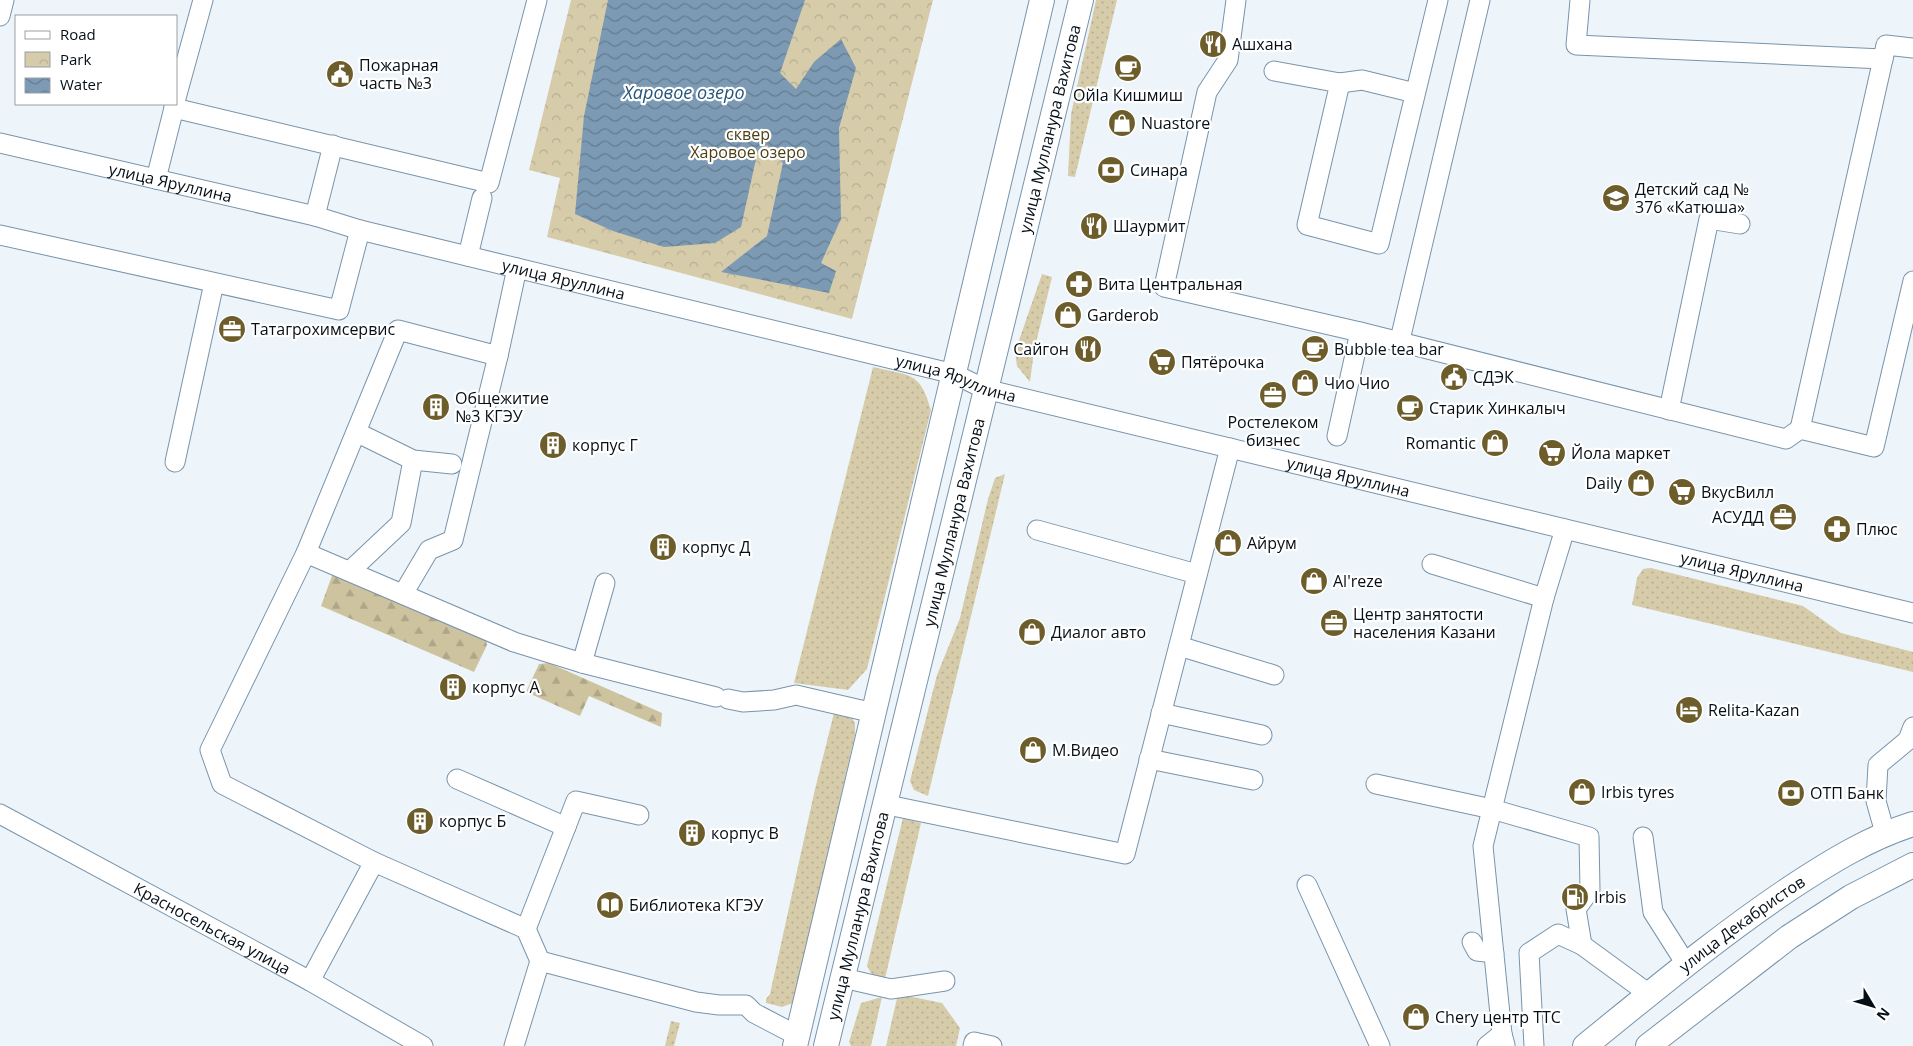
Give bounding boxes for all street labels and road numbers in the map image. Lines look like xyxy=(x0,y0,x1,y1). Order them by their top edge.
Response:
street label: улица Мулланура Вахитова xyxy=(1014,22,1086,235)
street label: улица Яруллина xyxy=(107,158,234,207)
street label: улица Яруллина xyxy=(500,254,627,305)
street label: улица Яруллина xyxy=(893,349,1018,407)
street label: улица Мулланура Вахитова xyxy=(918,416,990,629)
street label: улица Яруллина xyxy=(1285,451,1412,502)
street label: улица Яруллина xyxy=(1678,546,1806,597)
street label: улица Мулланура Вахитова xyxy=(822,809,894,1022)
street label: улица Декабристов xyxy=(1674,870,1809,977)
street label: Красносельская улица xyxy=(130,877,295,980)

